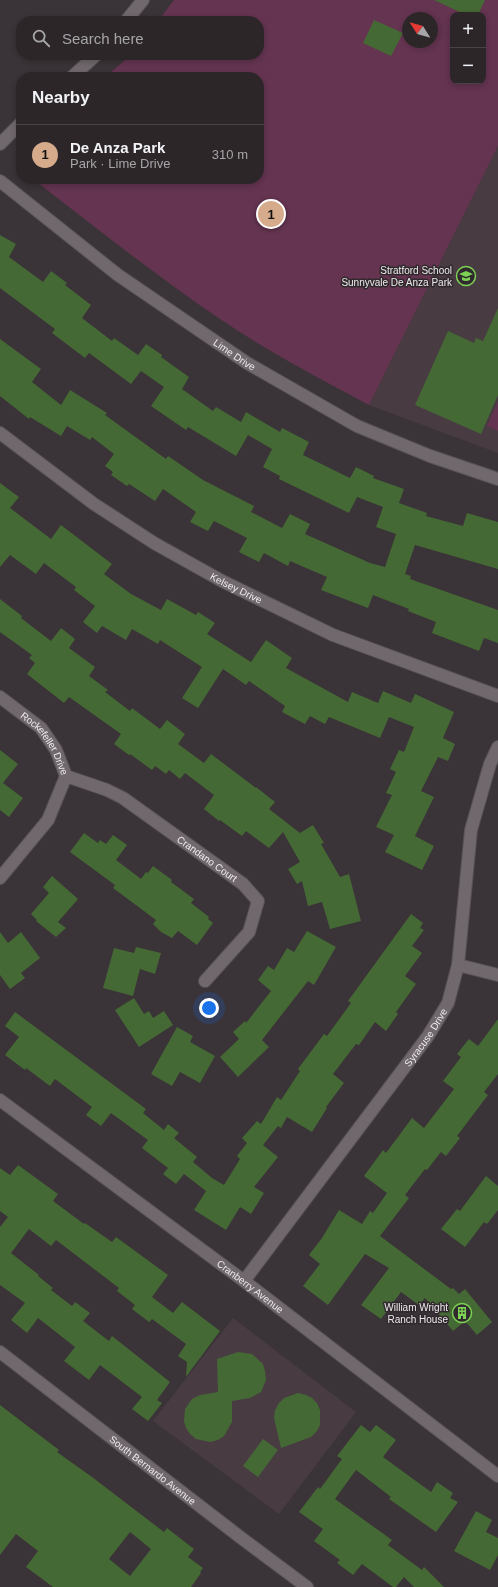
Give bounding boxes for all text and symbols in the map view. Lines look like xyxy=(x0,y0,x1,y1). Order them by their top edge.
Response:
north arrow xyxy=(402,12,438,48)
map controls xyxy=(450,12,486,84)
button: + xyxy=(450,12,486,48)
search box xyxy=(16,16,264,60)
icon: search xyxy=(30,27,52,49)
text: Search here xyxy=(62,30,144,47)
button: − xyxy=(450,48,486,84)
text: Nearby xyxy=(32,88,90,107)
text: De Anza Park xyxy=(70,139,165,156)
text: 1 xyxy=(41,147,49,162)
text: 310 m xyxy=(212,147,248,162)
text: Park · Lime Drive xyxy=(70,156,170,171)
pin: 1 xyxy=(258,199,284,229)
place label: Stratford School Sunnyvale De Anza Park xyxy=(341,265,453,288)
school or university icon: Stratford School Sunnyvale De Anza Park xyxy=(455,265,477,287)
street label: Lime Drive xyxy=(211,337,258,373)
street label: Kelsey Drive xyxy=(208,571,264,606)
street label: Rockefeller Drive xyxy=(19,710,70,777)
street label: Crandano Court xyxy=(175,834,239,884)
your location xyxy=(199,998,219,1018)
street label: Syracuse Drive xyxy=(402,1006,450,1069)
street label: Cranberry Avenue xyxy=(215,1258,286,1316)
place label: William Wright Ranch House xyxy=(384,1302,448,1325)
building icon: William Wright Ranch House xyxy=(451,1302,473,1324)
street label: South Bernardo Avenue xyxy=(107,1433,198,1507)

